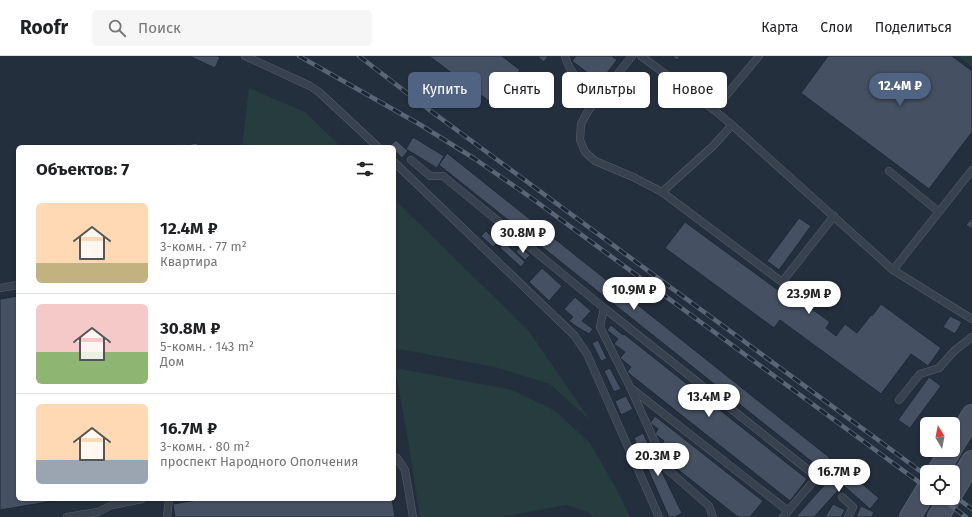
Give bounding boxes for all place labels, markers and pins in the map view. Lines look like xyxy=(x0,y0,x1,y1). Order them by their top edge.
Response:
pin: 12.4M ₽ xyxy=(863,73,937,107)
pin: 30.8M ₽ xyxy=(486,220,560,254)
pin: 10.9M ₽ xyxy=(597,277,671,311)
pin: 23.9M ₽ xyxy=(772,281,846,315)
pin: 13.4M ₽ xyxy=(672,384,746,418)
pin: 20.3M ₽ xyxy=(621,443,695,477)
pin: 16.7M ₽ xyxy=(802,459,876,493)

